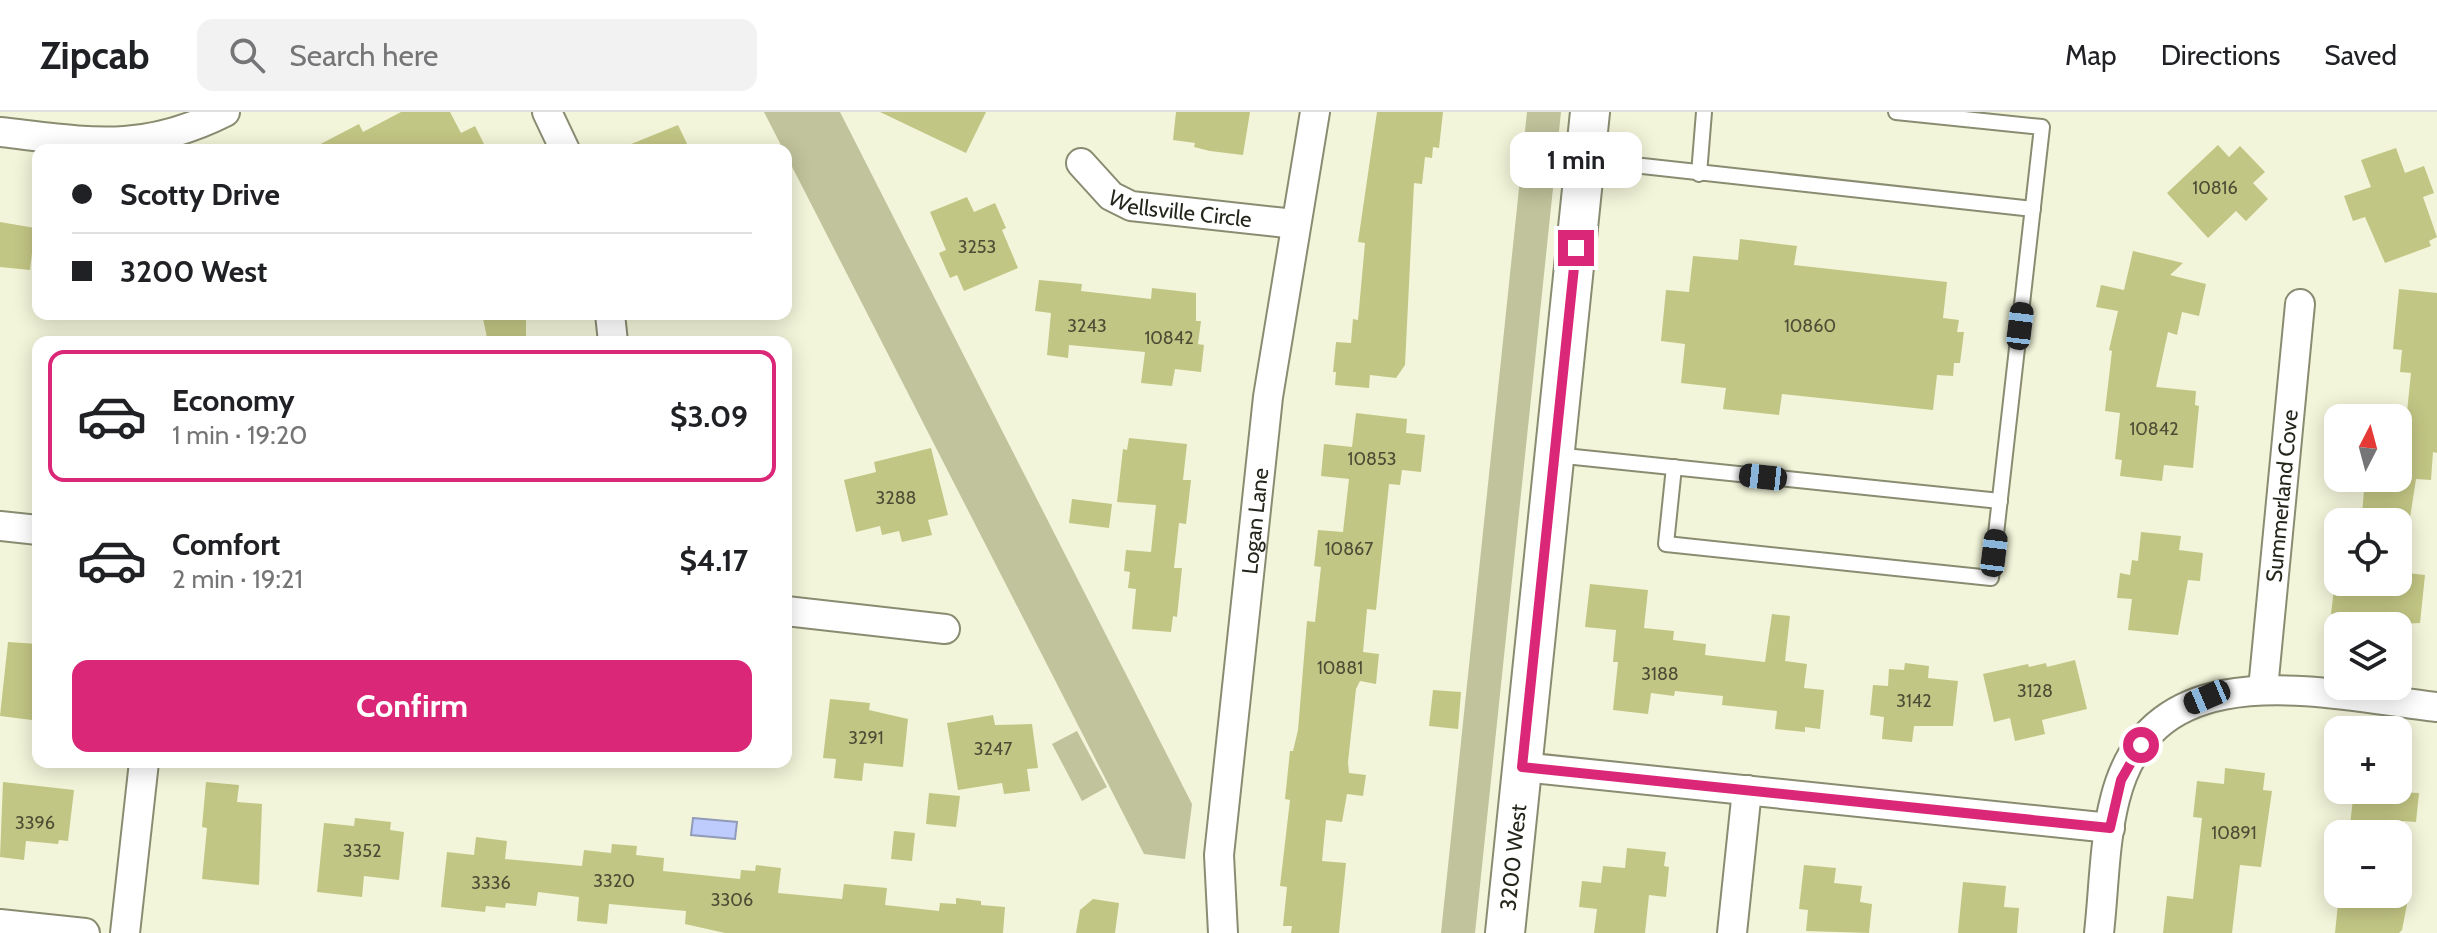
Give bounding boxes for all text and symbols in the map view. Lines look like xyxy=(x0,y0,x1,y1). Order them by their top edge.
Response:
search box xyxy=(197,19,757,91)
text: Zipcab xyxy=(40,32,149,79)
icon: search xyxy=(225,33,269,77)
text: Search here xyxy=(289,37,438,74)
text: Map xyxy=(2065,38,2117,72)
text: Directions xyxy=(2161,38,2280,72)
text: Saved xyxy=(2324,38,2397,72)
callout: 1 min xyxy=(1510,132,1642,188)
text: 1 min xyxy=(1547,144,1605,176)
text: Scotty Drive xyxy=(120,176,280,213)
house number: 10816 xyxy=(2192,177,2238,199)
street label: Wellsville Circle xyxy=(1104,184,1253,233)
route end xyxy=(1558,230,1594,266)
house number: 3253 xyxy=(958,236,996,258)
text: 3200 West xyxy=(120,253,267,290)
car xyxy=(2005,301,2035,351)
house number: 3243 xyxy=(1067,315,1107,337)
house number: 10860 xyxy=(1784,315,1836,337)
house number: 10842 xyxy=(1144,327,1194,349)
icon: car xyxy=(76,380,148,452)
text: Economy xyxy=(172,382,295,419)
text: $3.09 xyxy=(670,398,748,435)
north arrow xyxy=(2324,404,2412,492)
map controls xyxy=(2324,404,2412,908)
street label: Summerland Cove xyxy=(2260,408,2304,584)
house number: 10842 xyxy=(2129,418,2179,440)
text: 1 min · 19:20 xyxy=(172,419,308,451)
house number: 10853 xyxy=(1348,448,1396,470)
car xyxy=(1738,463,1788,491)
street label: Logan Lane xyxy=(1236,466,1274,576)
house number: 3288 xyxy=(876,487,917,509)
button: locate xyxy=(2324,508,2412,596)
icon: car xyxy=(76,524,148,596)
text: Comfort xyxy=(172,526,280,563)
car xyxy=(1979,528,2009,578)
house number: 10867 xyxy=(1325,538,1373,560)
text: $4.17 xyxy=(679,542,748,579)
text: 2 min · 19:21 xyxy=(172,563,303,595)
button: layers xyxy=(2324,612,2412,700)
house number: 10881 xyxy=(1317,657,1363,679)
button: Confirm xyxy=(72,660,752,752)
house number: 3188 xyxy=(1641,663,1679,685)
car xyxy=(2180,677,2234,717)
house number: 3128 xyxy=(2017,680,2053,702)
house number: 3142 xyxy=(1896,690,1932,712)
button: + xyxy=(2324,716,2412,804)
house number: 3291 xyxy=(848,727,884,749)
route start xyxy=(2123,727,2159,763)
house number: 3247 xyxy=(974,738,1012,760)
street label: 3200 West xyxy=(1494,802,1532,912)
house number: 3396 xyxy=(15,812,55,834)
button: − xyxy=(2324,820,2412,908)
house number: 10891 xyxy=(2211,822,2257,844)
house number: 3352 xyxy=(343,840,381,862)
house number: 3320 xyxy=(593,870,635,892)
house number: 3336 xyxy=(471,872,511,894)
house number: 3306 xyxy=(711,889,753,911)

